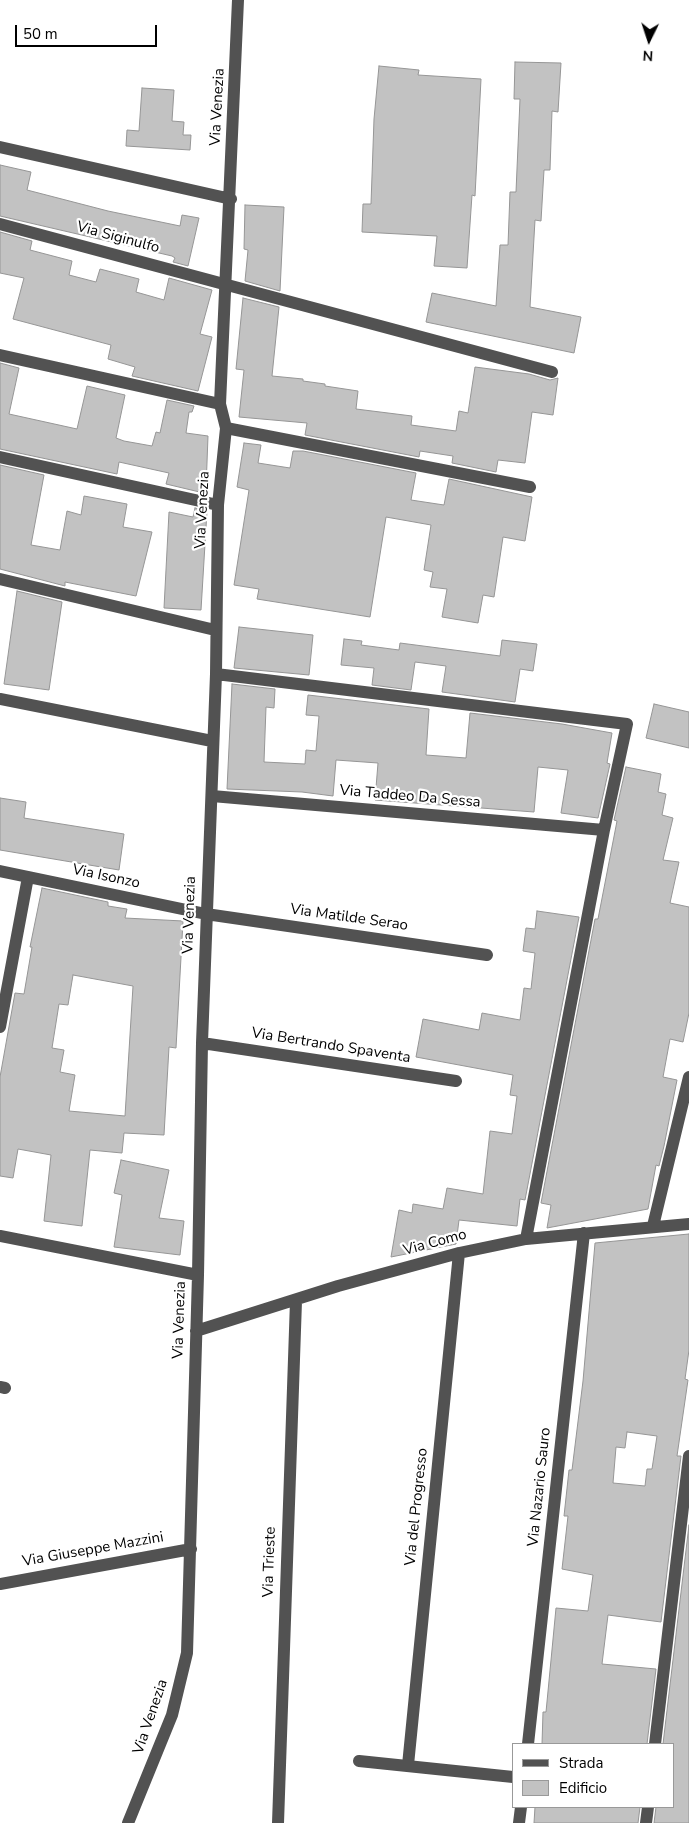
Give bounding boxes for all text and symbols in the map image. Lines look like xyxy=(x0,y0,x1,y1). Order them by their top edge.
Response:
scale bar xyxy=(18,15,160,47)
north arrow xyxy=(624,15,674,65)
text: 50 m xyxy=(23,24,58,44)
text: N xyxy=(642,46,654,65)
street label: Via Venezia xyxy=(207,68,229,146)
street label: Via Siginulfo xyxy=(75,218,161,258)
street label: Via Venezia xyxy=(192,471,214,549)
street label: Via Taddeo Da Sessa xyxy=(339,782,481,812)
street label: Via Isonzo xyxy=(71,861,141,893)
street label: Via Venezia xyxy=(180,876,200,954)
street label: Via Matilde Serao xyxy=(289,901,409,935)
street label: Via Bertrando Spaventa xyxy=(250,1025,412,1067)
street label: Via Como xyxy=(401,1226,469,1260)
street label: Via Venezia xyxy=(170,1281,190,1359)
street label: Via Nazario Sauro xyxy=(525,1427,555,1547)
street label: Via del Progresso xyxy=(402,1447,432,1567)
street label: Via Trieste xyxy=(260,1526,280,1598)
street label: Via Giuseppe Mazzini xyxy=(21,1529,165,1571)
street label: Via Venezia xyxy=(130,1677,172,1757)
legend xyxy=(512,1743,674,1808)
text: Strada xyxy=(559,1753,603,1773)
text: Edificio xyxy=(559,1778,607,1798)

